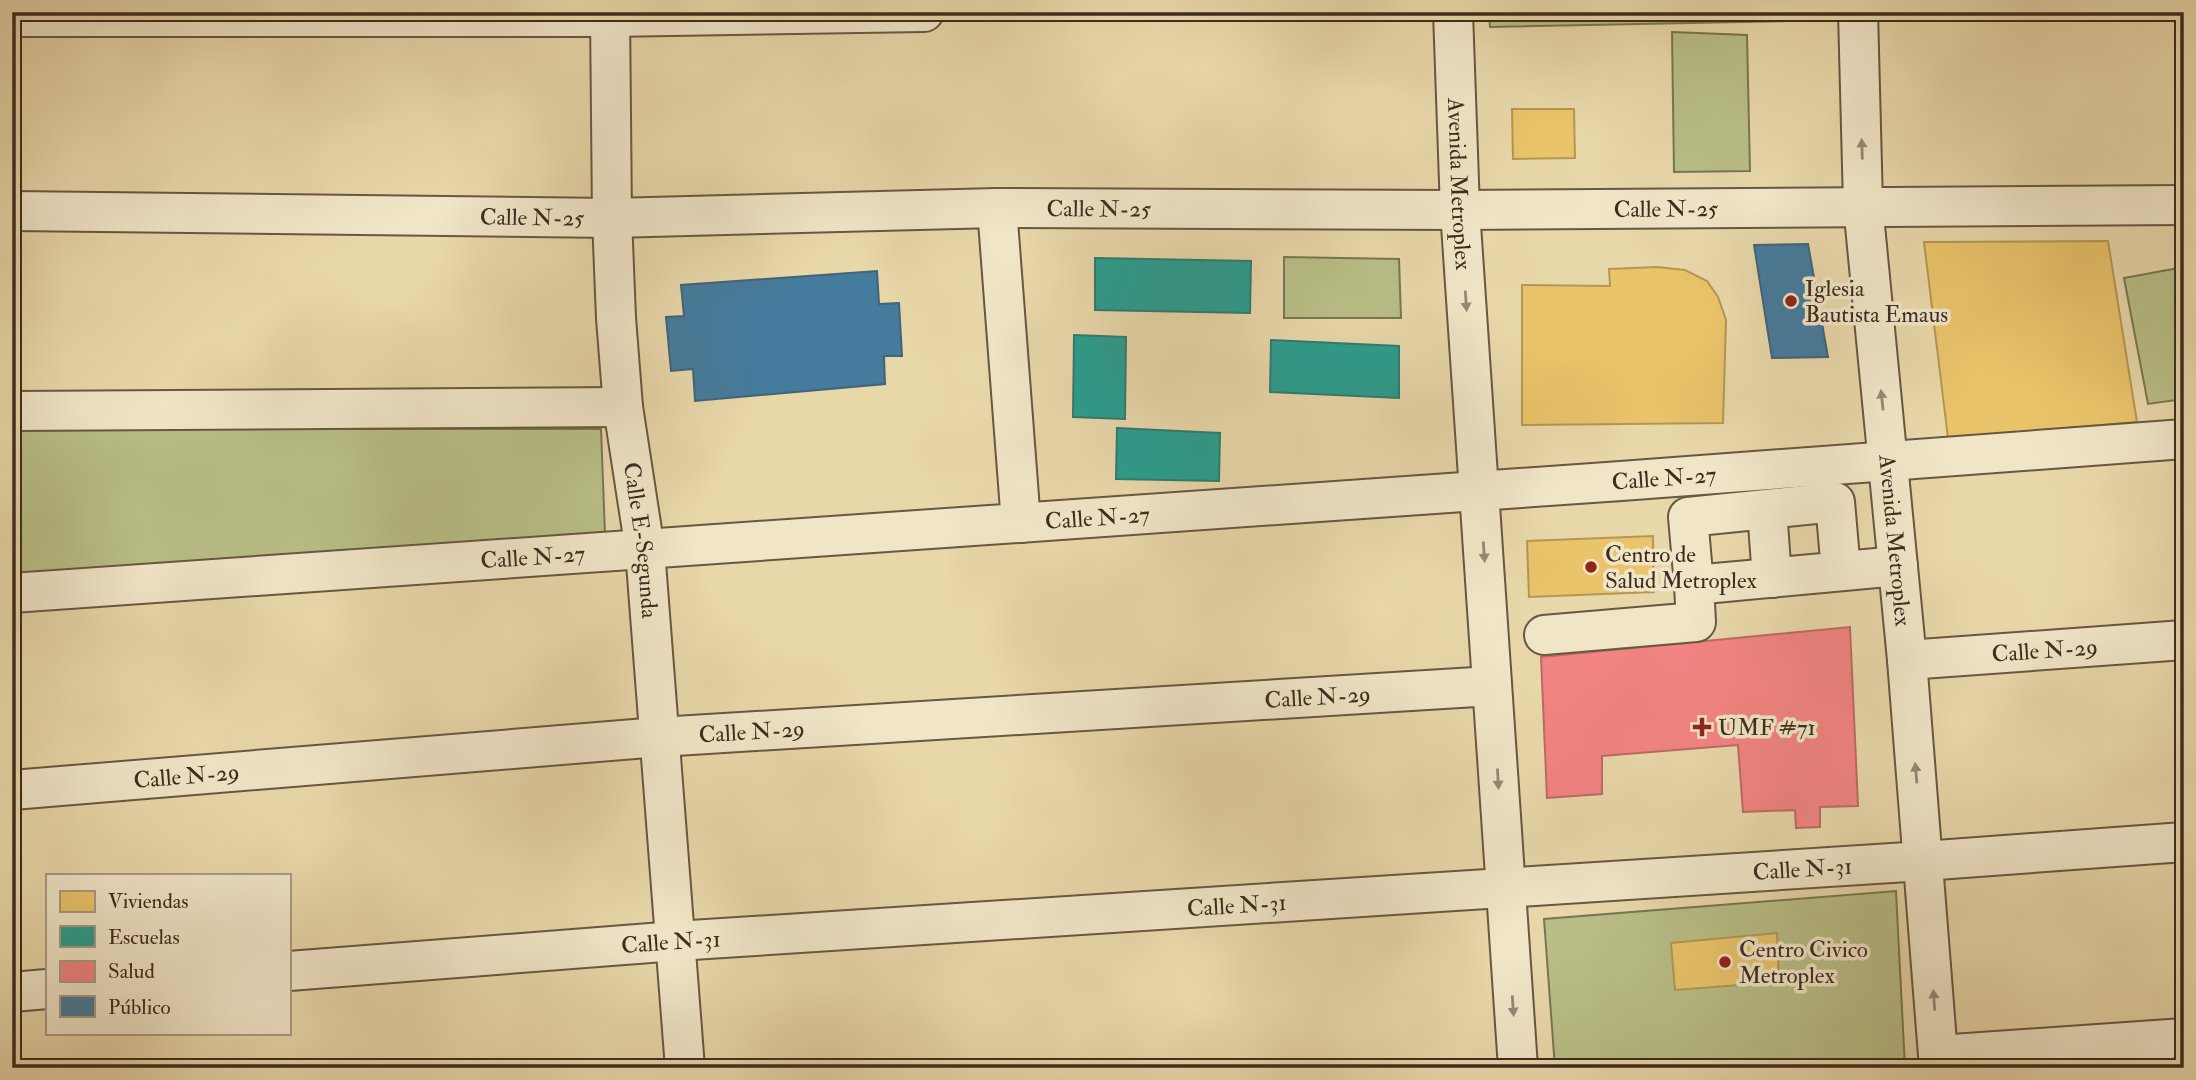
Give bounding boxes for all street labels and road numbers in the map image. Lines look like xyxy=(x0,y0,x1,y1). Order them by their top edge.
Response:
street label: Avenida Metroplex xyxy=(1442,96,1479,271)
street label: Calle N-25 xyxy=(1047,194,1151,223)
street label: Calle N-25 xyxy=(1614,194,1718,223)
street label: Calle N-25 xyxy=(480,202,584,232)
street label: Avenida Metroplex xyxy=(1873,452,1918,628)
street label: Calle N-27 xyxy=(1611,459,1718,496)
street label: Calle E-Segunda xyxy=(617,460,665,620)
street label: Calle N-27 xyxy=(1044,499,1151,536)
street label: Calle N-27 xyxy=(479,539,586,575)
street label: Calle N-29 xyxy=(1991,632,2099,668)
street label: Calle N-29 xyxy=(1264,679,1371,714)
street label: Calle N-29 xyxy=(698,714,806,749)
street label: Calle N-29 xyxy=(132,757,241,794)
street label: Calle N-31 xyxy=(1752,851,1853,886)
street label: Calle N-31 xyxy=(1186,887,1287,923)
street label: Calle N-31 xyxy=(620,924,722,960)

